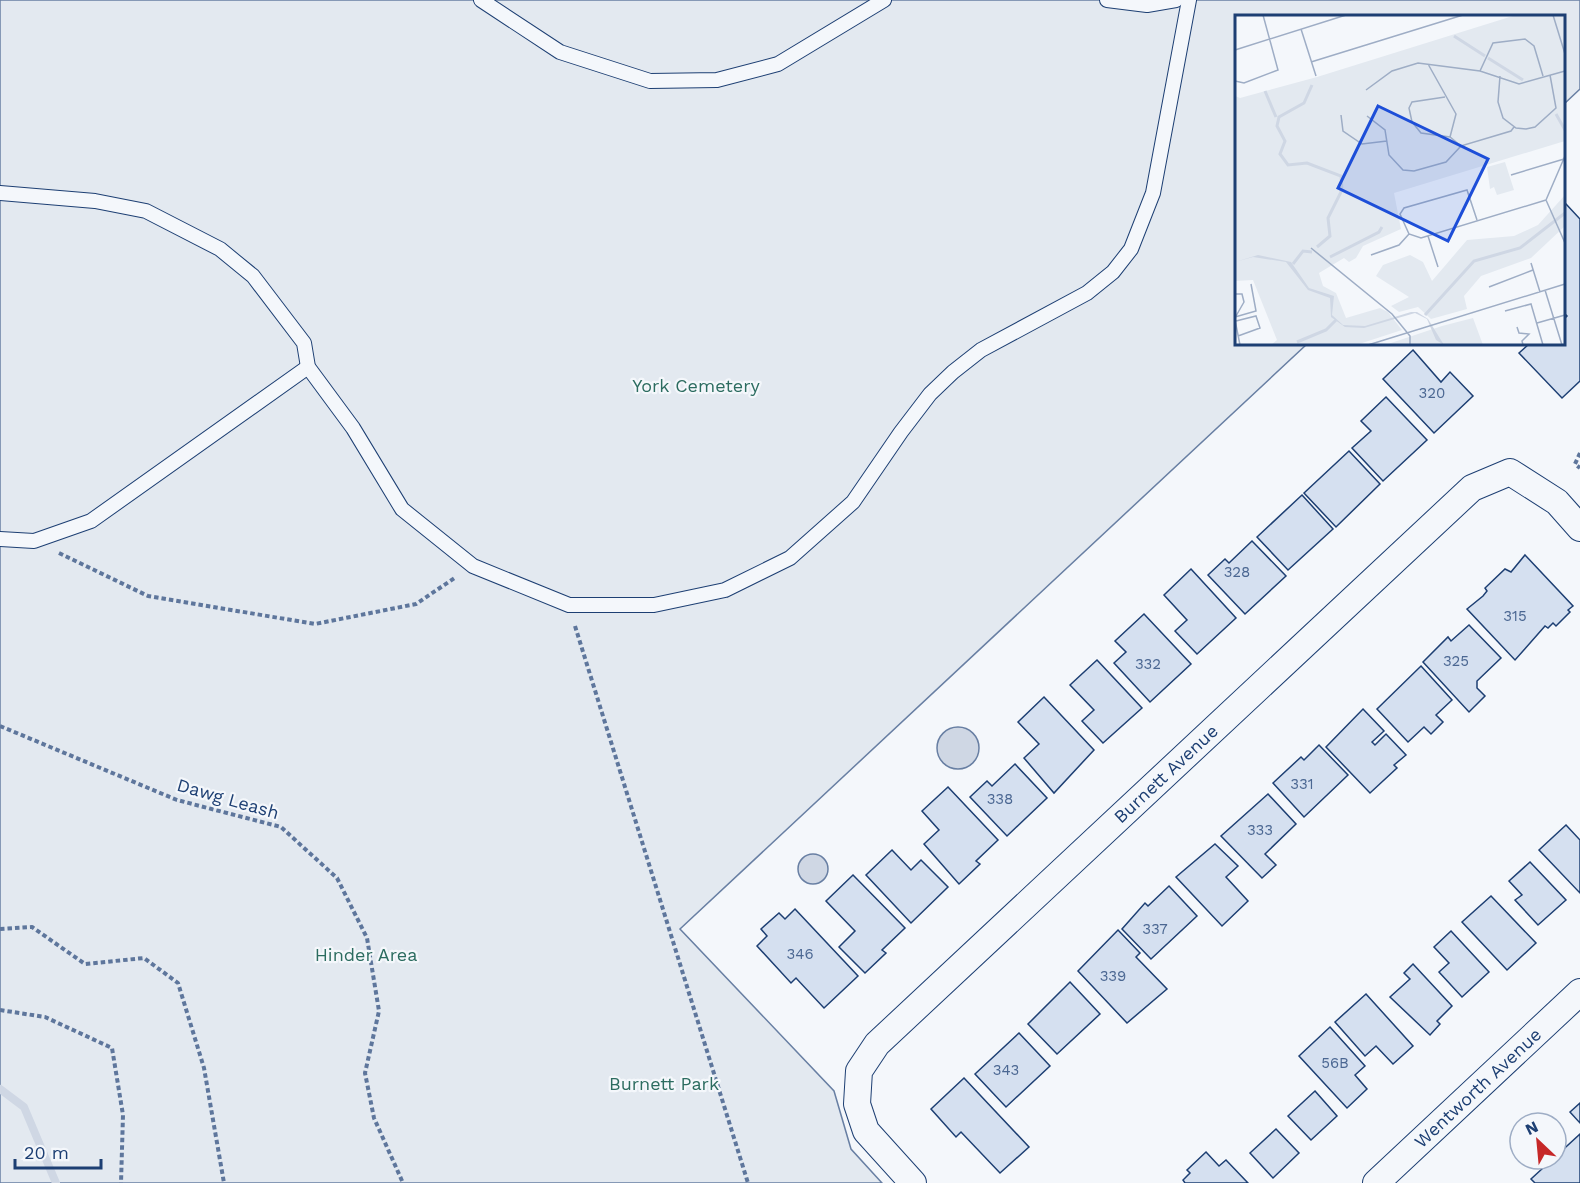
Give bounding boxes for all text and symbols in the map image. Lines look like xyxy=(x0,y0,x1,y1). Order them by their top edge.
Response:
inset map xyxy=(1235,15,1565,345)
park label: York Cemetery xyxy=(632,375,761,396)
house number: 320 xyxy=(1419,384,1445,402)
house number: 328 xyxy=(1224,563,1250,581)
house number: 315 xyxy=(1503,607,1527,625)
house number: 325 xyxy=(1443,652,1469,670)
house number: 332 xyxy=(1135,655,1161,673)
street label: Burnett Avenue xyxy=(1109,720,1222,827)
street label: Dawg Leash xyxy=(175,774,282,823)
house number: 331 xyxy=(1290,775,1314,793)
house number: 338 xyxy=(987,790,1013,808)
house number: 333 xyxy=(1247,821,1273,839)
house number: 337 xyxy=(1142,920,1168,938)
park label: Hinder Area xyxy=(315,944,417,965)
house number: 346 xyxy=(786,945,814,963)
house number: 339 xyxy=(1100,967,1126,985)
street label: Wentworth Avenue xyxy=(1410,1023,1545,1152)
house number: 56B xyxy=(1321,1054,1349,1072)
house number: 343 xyxy=(993,1061,1019,1079)
park label: Burnett Park xyxy=(609,1073,719,1094)
north arrow xyxy=(1508,1111,1568,1171)
text: N xyxy=(1522,1117,1541,1139)
scale bar xyxy=(15,1132,100,1170)
text: 20 m xyxy=(24,1142,69,1163)

